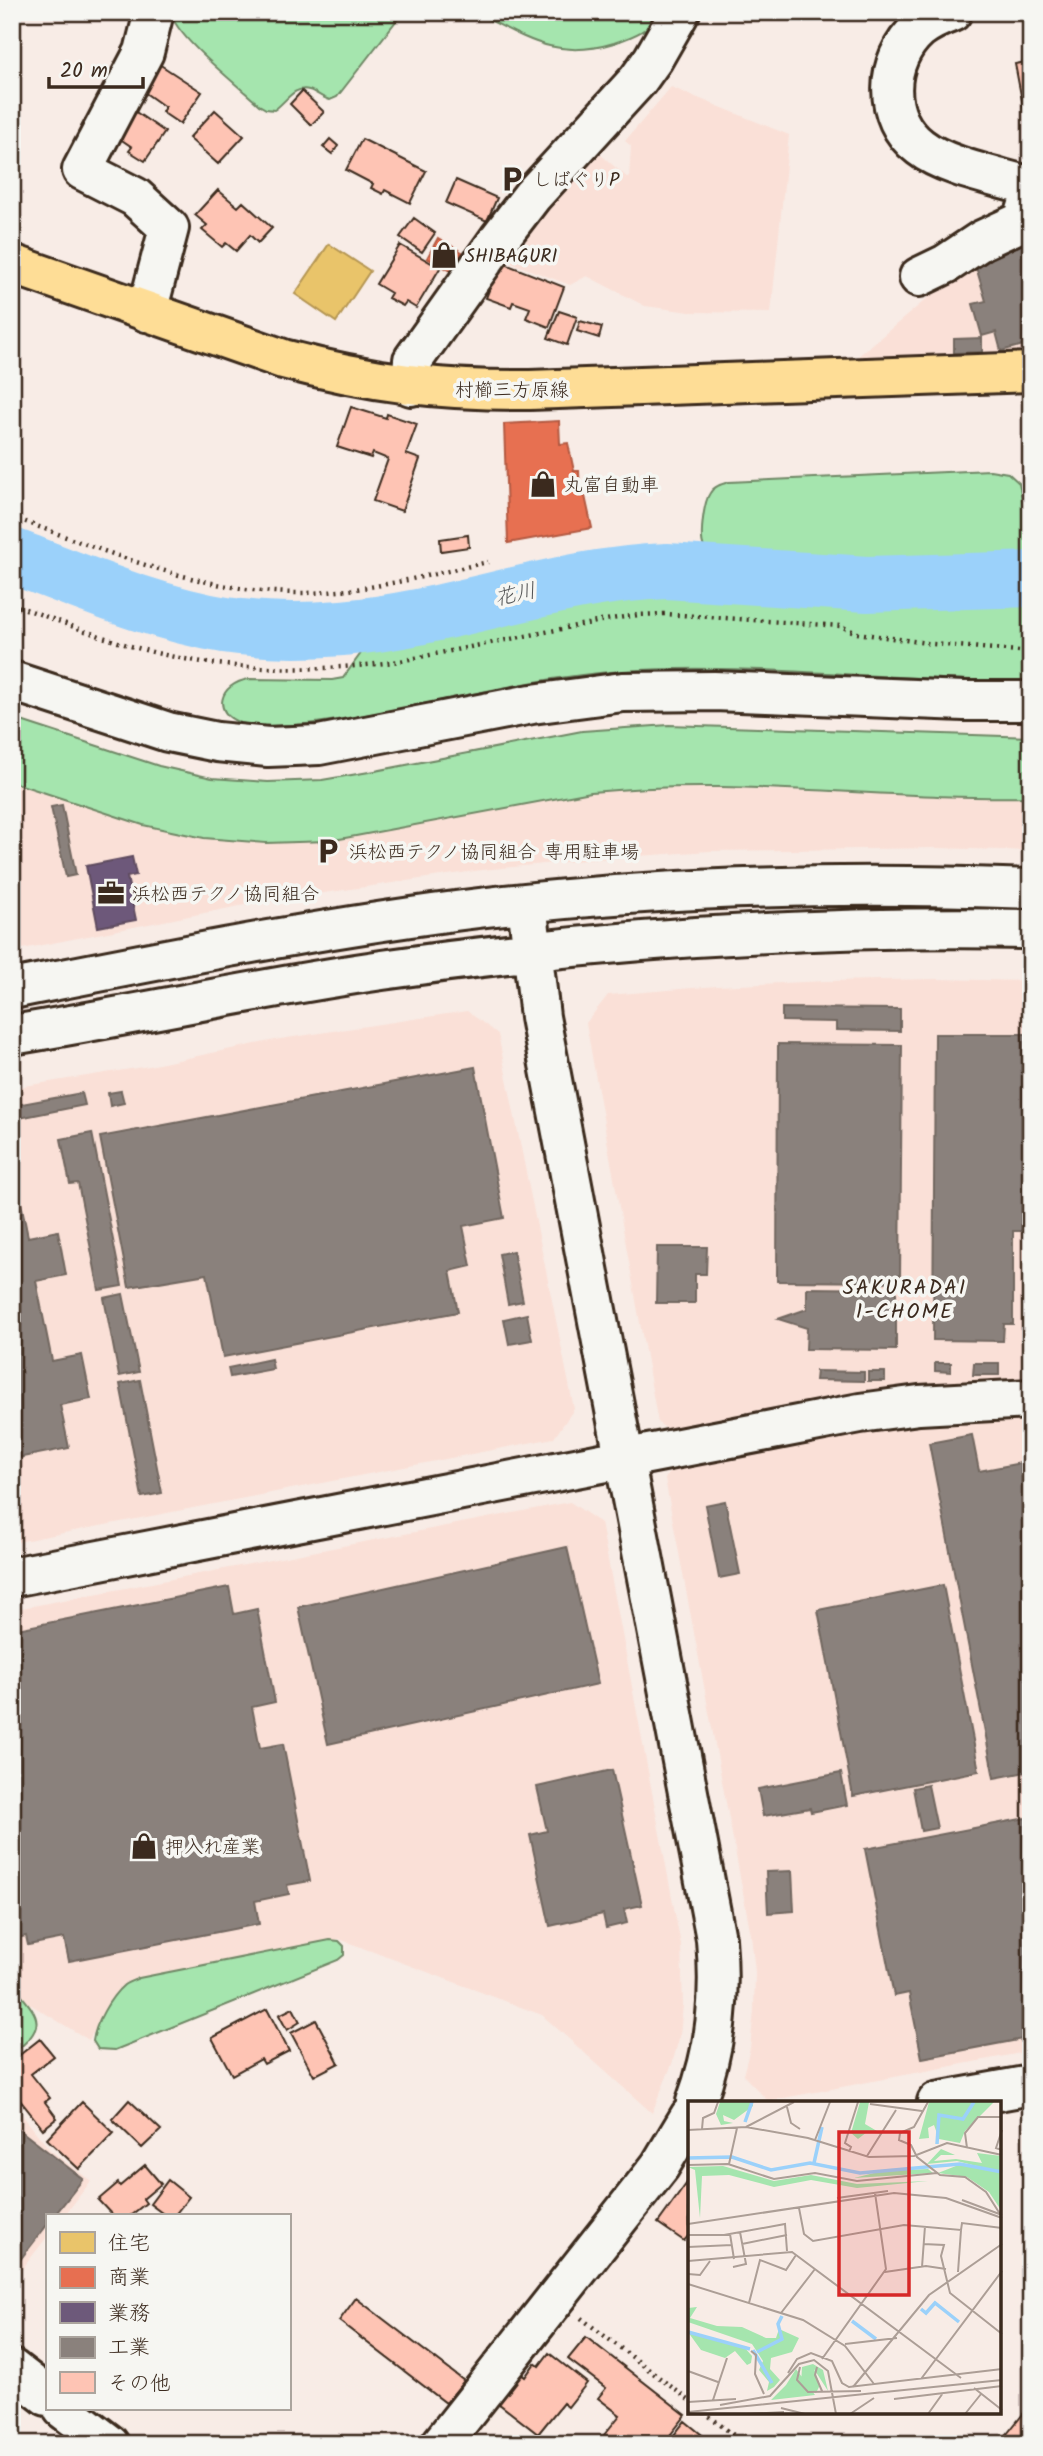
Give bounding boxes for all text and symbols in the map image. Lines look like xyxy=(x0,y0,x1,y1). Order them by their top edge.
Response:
scale bar xyxy=(49,46,144,90)
text: 20 m xyxy=(60,55,108,88)
parking icon: しばぐりP xyxy=(497,164,527,194)
place label: しばぐりP xyxy=(533,166,620,196)
shop icon: SHIBAGURI xyxy=(429,240,459,270)
place label: SHIBAGURI xyxy=(465,242,557,272)
street label: 村櫛三方原線 xyxy=(455,376,569,406)
shop icon: 丸富自動車 xyxy=(528,469,558,499)
place label: 丸富自動車 xyxy=(564,471,659,501)
water label: 花川 xyxy=(491,575,539,616)
parking icon: 浜松西テクノ協同組合 専用駐車場 xyxy=(313,836,343,866)
place label: 浜松西テクノ協同組合 専用駐車場 xyxy=(349,838,639,868)
office icon: 浜松西テクノ協同組合 xyxy=(96,878,126,908)
place label: 浜松西テクノ協同組合 xyxy=(132,880,319,910)
district label: SAKURADAI 1-CHOME xyxy=(843,1272,967,1329)
shop icon: 押入れ産業 xyxy=(129,1831,159,1861)
place label: 押入れ産業 xyxy=(165,1833,260,1863)
inset map xyxy=(688,2101,1001,2414)
legend xyxy=(46,2214,290,2410)
text: 住宅 xyxy=(108,2228,150,2261)
text: 商業 xyxy=(108,2262,150,2295)
text: 業務 xyxy=(108,2298,150,2331)
text: 工業 xyxy=(108,2332,150,2365)
text: その他 xyxy=(108,2368,171,2401)

